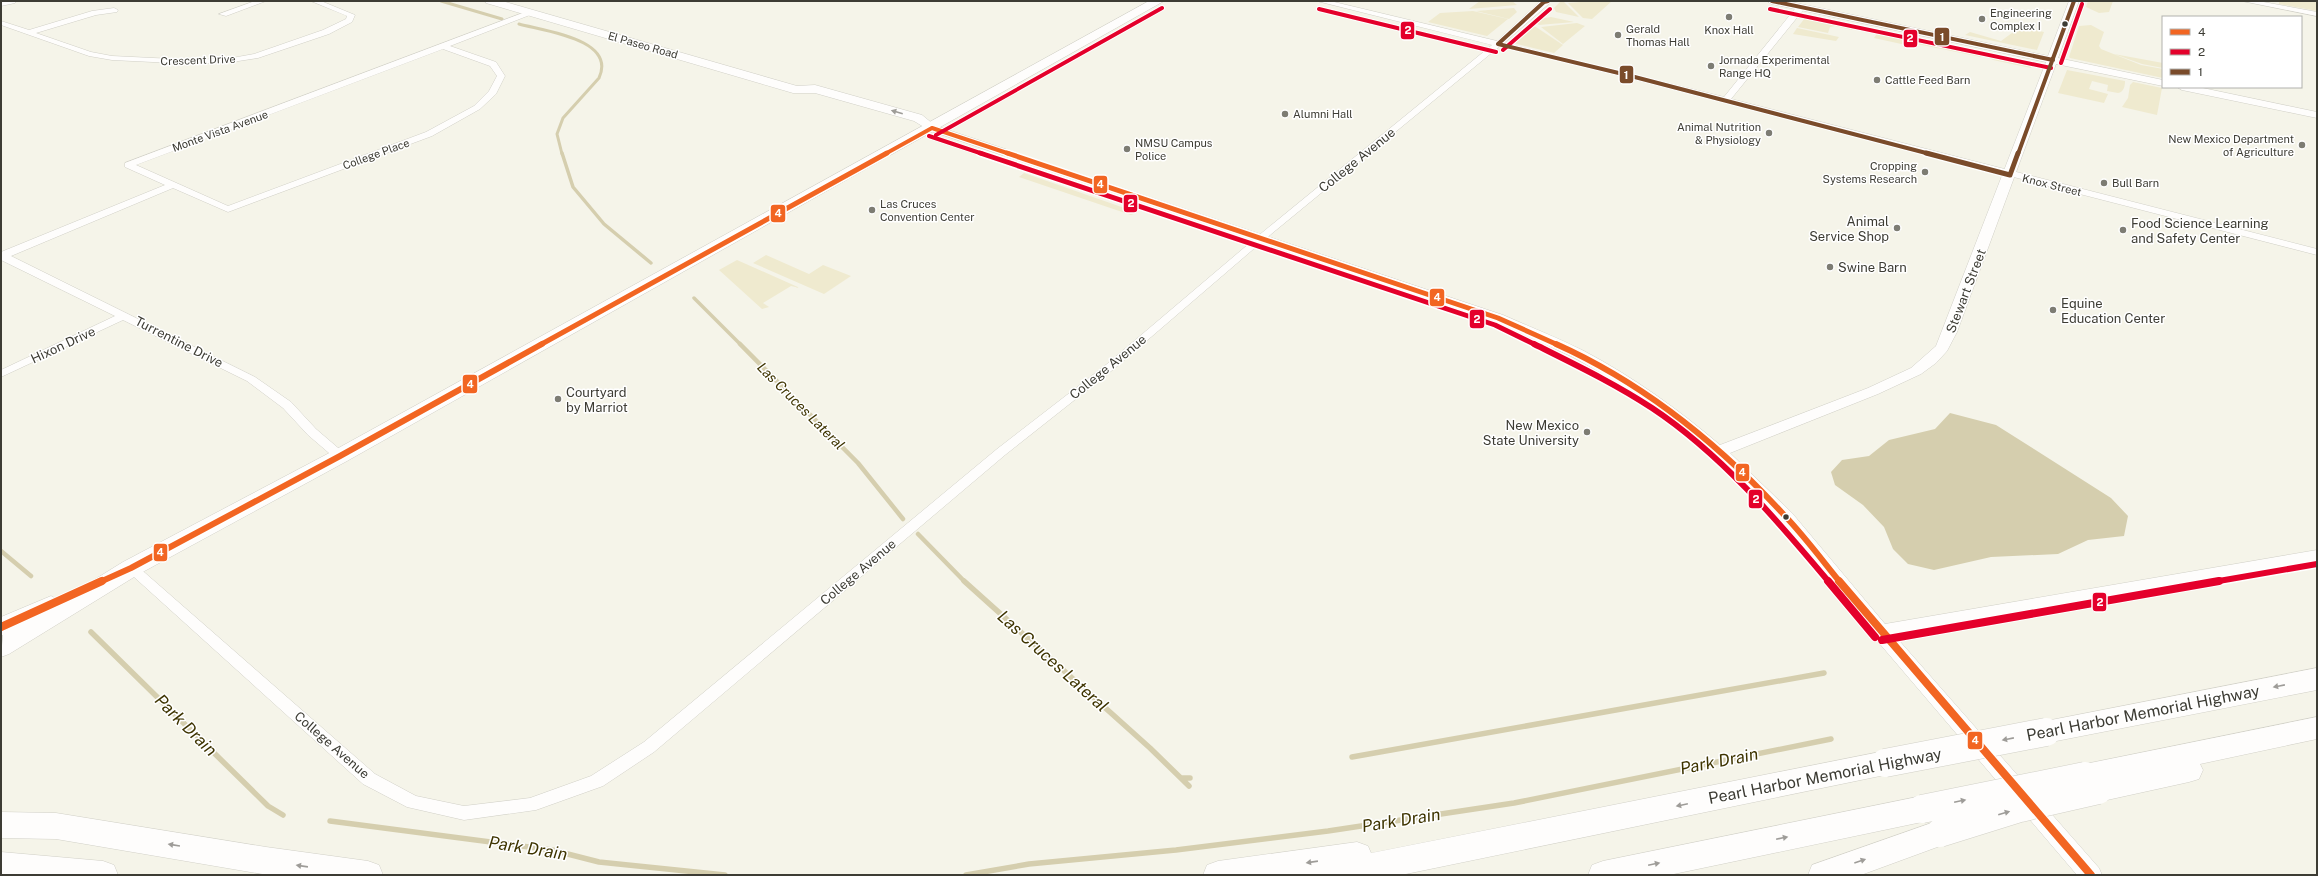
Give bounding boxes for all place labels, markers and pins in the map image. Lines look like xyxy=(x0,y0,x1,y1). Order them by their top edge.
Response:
place label: Engineering Complex I xyxy=(1990,7,2052,32)
marker: Knox Hall xyxy=(1724,12,1734,22)
marker: Engineering Complex I xyxy=(1977,14,1987,24)
unlabelled marker xyxy=(2060,19,2070,29)
place label: Gerald Thomas Hall xyxy=(1626,23,1690,48)
place label: Knox Hall xyxy=(1704,24,1754,36)
marker: Gerald Thomas Hall xyxy=(1613,30,1623,40)
place label: Jornada Experimental Range HQ xyxy=(1719,54,1830,79)
marker: Jornada Experimental Range HQ xyxy=(1706,61,1716,71)
place label: Cattle Feed Barn xyxy=(1885,74,1970,86)
marker: Cattle Feed Barn xyxy=(1872,75,1882,85)
place label: Alumni Hall xyxy=(1293,108,1353,120)
marker: Alumni Hall xyxy=(1280,109,1290,119)
place label: Animal Nutrition & Physiology xyxy=(1677,121,1761,146)
marker: Animal Nutrition & Physiology xyxy=(1764,128,1774,138)
place label: New Mexico Department of Agriculture xyxy=(2168,133,2294,158)
place label: NMSU Campus Police xyxy=(1135,137,1213,162)
marker: New Mexico Department of Agriculture xyxy=(2297,140,2307,150)
marker: NMSU Campus Police xyxy=(1122,144,1132,154)
place label: Cropping Systems Research xyxy=(1823,160,1917,185)
marker: Cropping Systems Research xyxy=(1920,167,1930,177)
place label: Bull Barn xyxy=(2112,177,2159,189)
marker: Bull Barn xyxy=(2099,178,2109,188)
place label: Las Cruces Convention Center xyxy=(880,198,975,223)
marker: Las Cruces Convention Center xyxy=(867,205,877,215)
place label: Animal Service Shop xyxy=(1809,214,1889,244)
place label: Food Science Learning and Safety Center xyxy=(2131,216,2269,246)
marker: Animal Service Shop xyxy=(1892,223,1902,233)
marker: Food Science Learning and Safety Center xyxy=(2118,225,2128,235)
place label: Swine Barn xyxy=(1838,260,1907,275)
marker: Swine Barn xyxy=(1825,262,1835,272)
place label: Equine Education Center xyxy=(2061,296,2165,326)
marker: Equine Education Center xyxy=(2048,305,2058,315)
place label: Courtyard by Marriot xyxy=(566,385,628,415)
marker: Courtyard by Marriot xyxy=(553,394,563,404)
place label: New Mexico State University xyxy=(1483,418,1579,448)
marker: New Mexico State University xyxy=(1582,427,1592,437)
unlabelled marker xyxy=(1781,512,1791,522)

